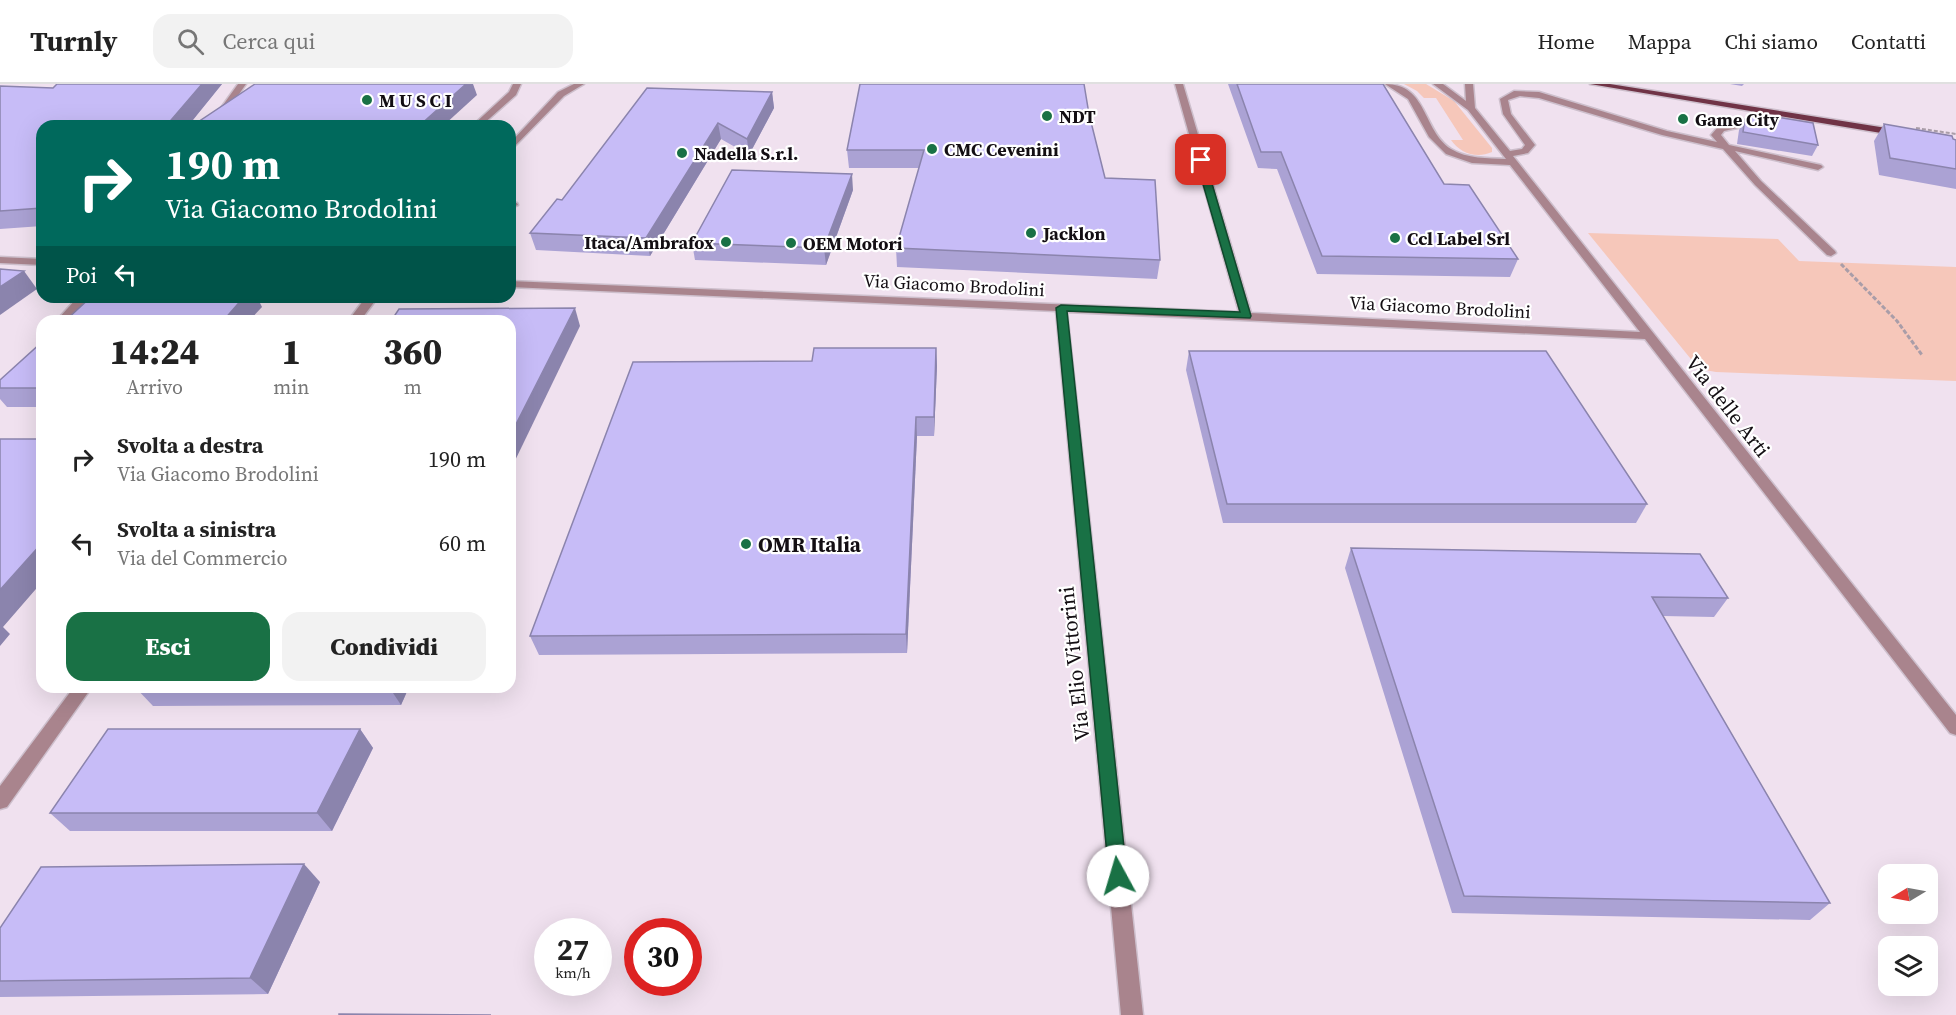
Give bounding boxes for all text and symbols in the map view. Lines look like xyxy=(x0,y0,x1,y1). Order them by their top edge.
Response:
search box xyxy=(153,14,573,68)
text: Turnly xyxy=(30,22,117,60)
icon: search xyxy=(174,25,207,58)
text: Cerca qui xyxy=(222,26,315,56)
text: Home xyxy=(1537,27,1595,56)
text: Mappa xyxy=(1628,27,1692,56)
text: Chi siamo xyxy=(1725,27,1818,56)
text: Contatti xyxy=(1851,27,1926,56)
place label: M U S C I xyxy=(379,88,452,113)
marker: M U S C I xyxy=(360,93,374,107)
place label: NDT xyxy=(1059,104,1096,129)
place label: Game City xyxy=(1695,107,1780,132)
marker: NDT xyxy=(1040,109,1054,123)
marker: Game City xyxy=(1676,112,1690,126)
pin xyxy=(1175,134,1226,185)
text: 190 m xyxy=(165,135,280,193)
place label: CMC Cevenini xyxy=(944,137,1059,162)
place label: Nadella S.r.l. xyxy=(694,141,798,166)
marker: CMC Cevenini xyxy=(925,142,939,156)
icon: arrive xyxy=(1184,143,1217,176)
icon: right xyxy=(66,144,144,222)
marker: Nadella S.r.l. xyxy=(675,146,689,160)
text: Via Giacomo Brodolini xyxy=(165,190,437,227)
place label: Jacklon xyxy=(1042,221,1106,246)
marker: Jacklon xyxy=(1024,226,1038,240)
place label: Ccl Label Srl xyxy=(1407,226,1510,251)
place label: Itaca/Ambrafox xyxy=(584,230,714,255)
place label: OEM Motori xyxy=(803,231,903,256)
marker: Ccl Label Srl xyxy=(1388,231,1402,245)
marker: Itaca/Ambrafox xyxy=(719,235,733,249)
marker: OEM Motori xyxy=(784,236,798,250)
icon: left xyxy=(109,258,142,291)
text: Poi xyxy=(66,260,97,290)
street label: Via Giacomo Brodolini xyxy=(863,268,1045,302)
street label: Via Giacomo Brodolini xyxy=(1349,290,1531,324)
text: 14:24 xyxy=(110,327,200,376)
text: 1 xyxy=(281,327,301,376)
text: 360 xyxy=(383,327,442,376)
street label: Via delle Arti xyxy=(1679,349,1777,463)
text: Arrivo xyxy=(126,373,183,401)
text: min xyxy=(273,373,309,401)
text: m xyxy=(404,373,422,401)
text: Svolta a destra xyxy=(117,430,263,460)
icon: right xyxy=(66,443,99,476)
text: 190 m xyxy=(428,444,486,474)
text: Via Giacomo Brodolini xyxy=(117,460,319,488)
text: Svolta a sinistra xyxy=(117,514,276,544)
icon: left xyxy=(66,527,99,560)
text: 60 m xyxy=(439,528,486,558)
place label: OMR Italia xyxy=(758,530,862,559)
marker: OMR Italia xyxy=(739,537,753,551)
text: Via del Commercio xyxy=(117,544,287,572)
street label: Via Elio Vittorini xyxy=(1051,585,1097,743)
button: Esci xyxy=(66,612,270,681)
button: Condividi xyxy=(282,612,486,681)
position arrow xyxy=(1086,844,1150,908)
north arrow xyxy=(1878,864,1938,924)
map controls xyxy=(1878,864,1938,996)
speed limit sign: 30 xyxy=(624,918,702,996)
text: 27 xyxy=(557,929,589,970)
button: layers xyxy=(1878,936,1938,996)
text: km/h xyxy=(555,962,591,983)

